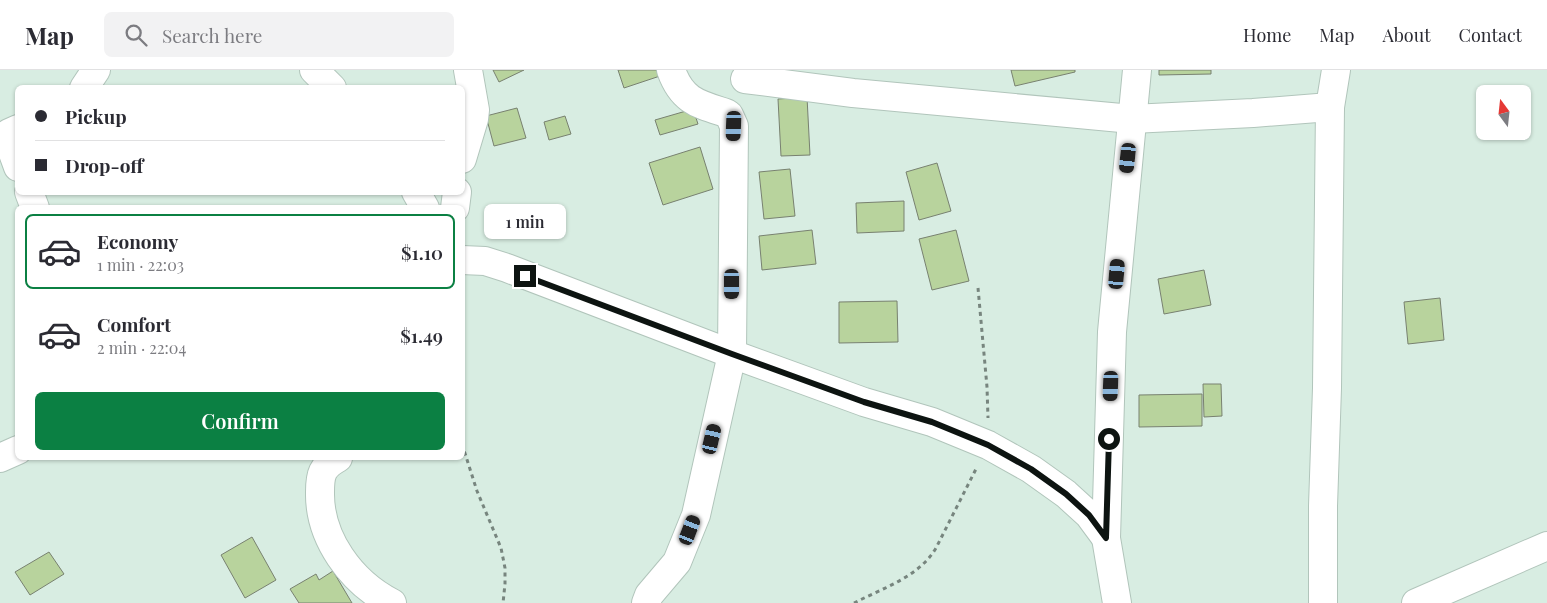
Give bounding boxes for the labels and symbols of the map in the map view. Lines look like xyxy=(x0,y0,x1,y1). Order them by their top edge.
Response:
north arrow xyxy=(1476,85,1531,140)
car xyxy=(725,111,742,141)
car xyxy=(1118,142,1137,174)
callout: 1 min xyxy=(484,204,566,238)
car xyxy=(1108,258,1125,290)
route end xyxy=(514,265,536,287)
car xyxy=(724,269,739,299)
car xyxy=(1102,371,1119,401)
car xyxy=(701,423,722,455)
route start xyxy=(1098,428,1120,450)
car xyxy=(677,513,702,547)

